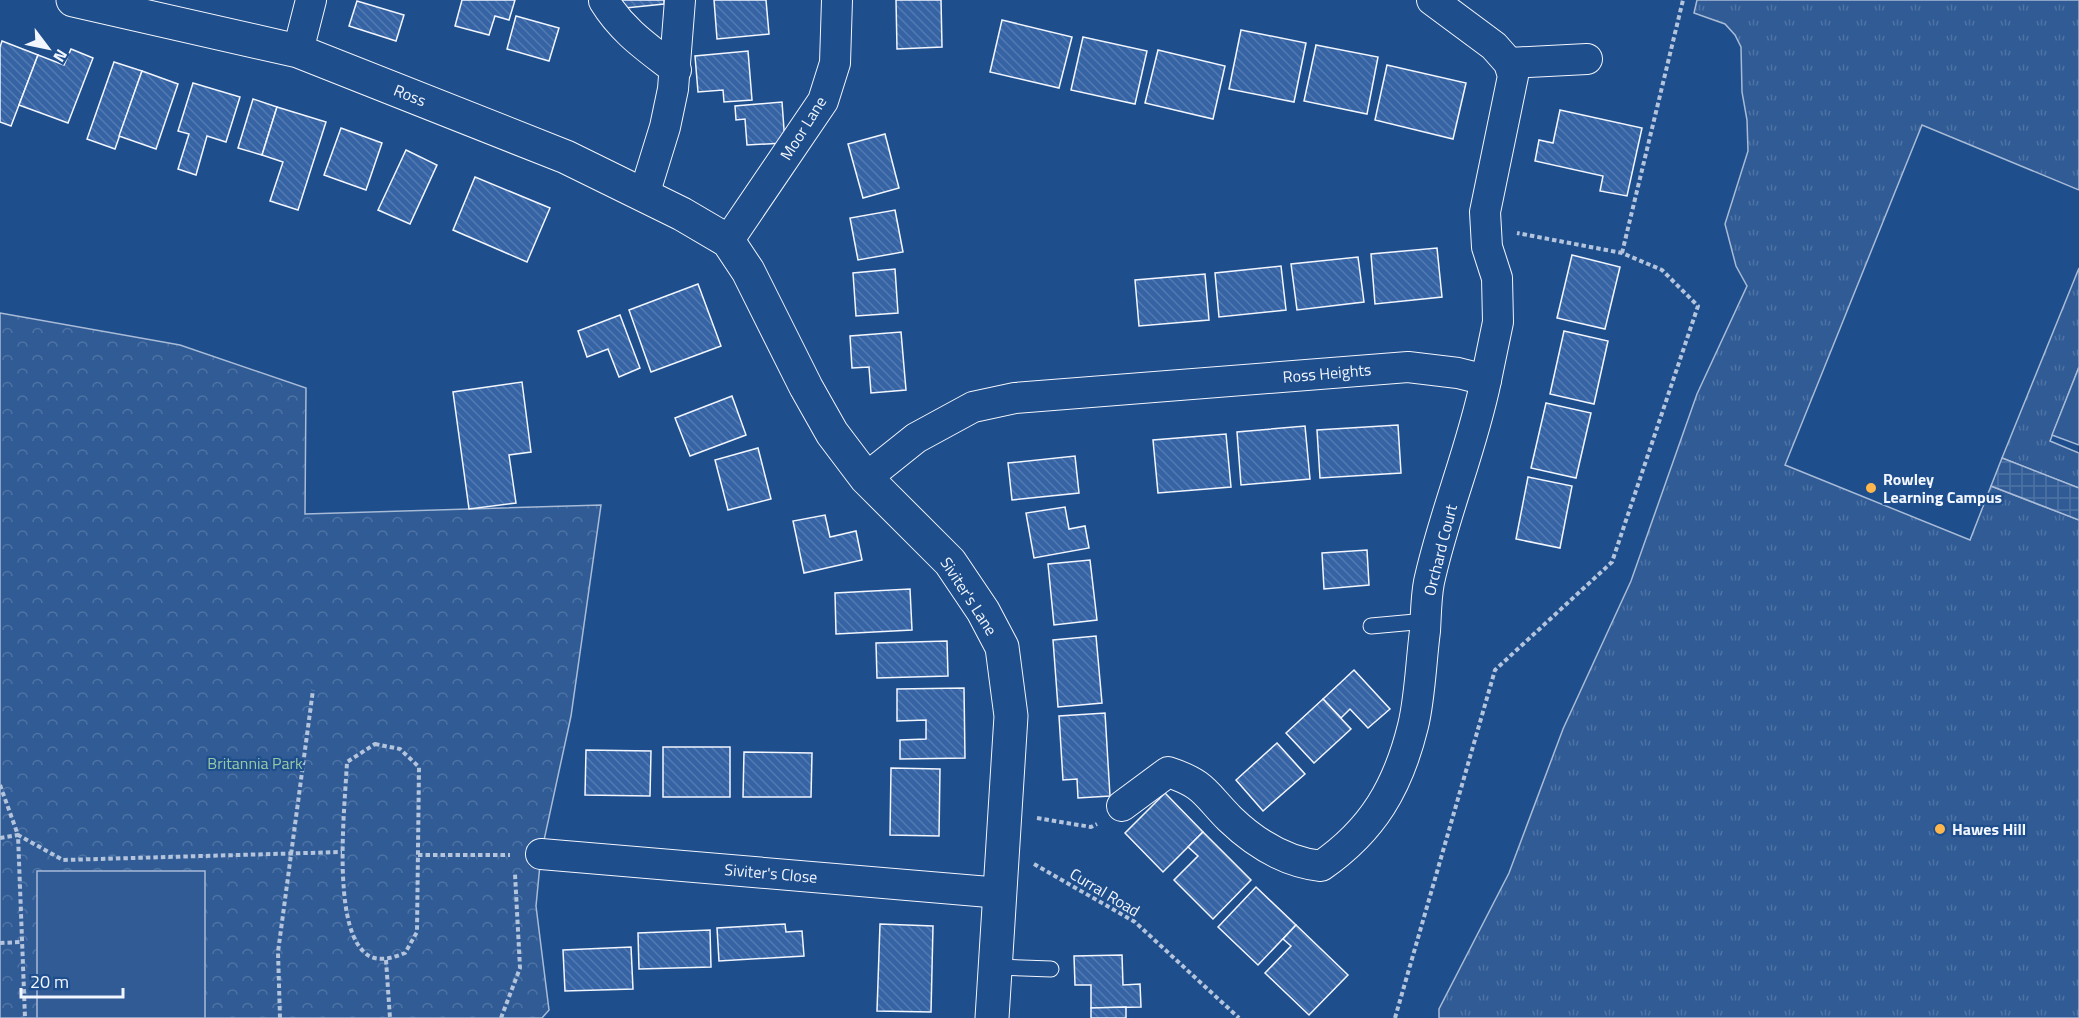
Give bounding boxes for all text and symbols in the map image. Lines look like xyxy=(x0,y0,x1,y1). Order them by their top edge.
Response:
north arrow xyxy=(18,18,78,78)
text: N xyxy=(48,45,74,67)
street label: Ross xyxy=(390,78,430,112)
street label: Moor Lane xyxy=(774,91,832,165)
street label: Ross Heights xyxy=(1282,357,1372,389)
place label: Rowley Learning Campus xyxy=(1883,467,2002,509)
marker: Rowley Learning Campus xyxy=(1864,481,1878,495)
street label: Orchard Court xyxy=(1417,501,1463,598)
street label: Siviter's Lane xyxy=(935,552,1003,640)
park label: Britannia Park xyxy=(207,751,303,775)
place label: Hawes Hill xyxy=(1952,817,2026,841)
marker: Hawes Hill xyxy=(1933,822,1947,836)
street label: Siviter's Close xyxy=(724,857,818,889)
street label: Curral Road xyxy=(1065,862,1145,922)
scale bar xyxy=(21,961,123,999)
text: 20 m xyxy=(30,968,69,995)

